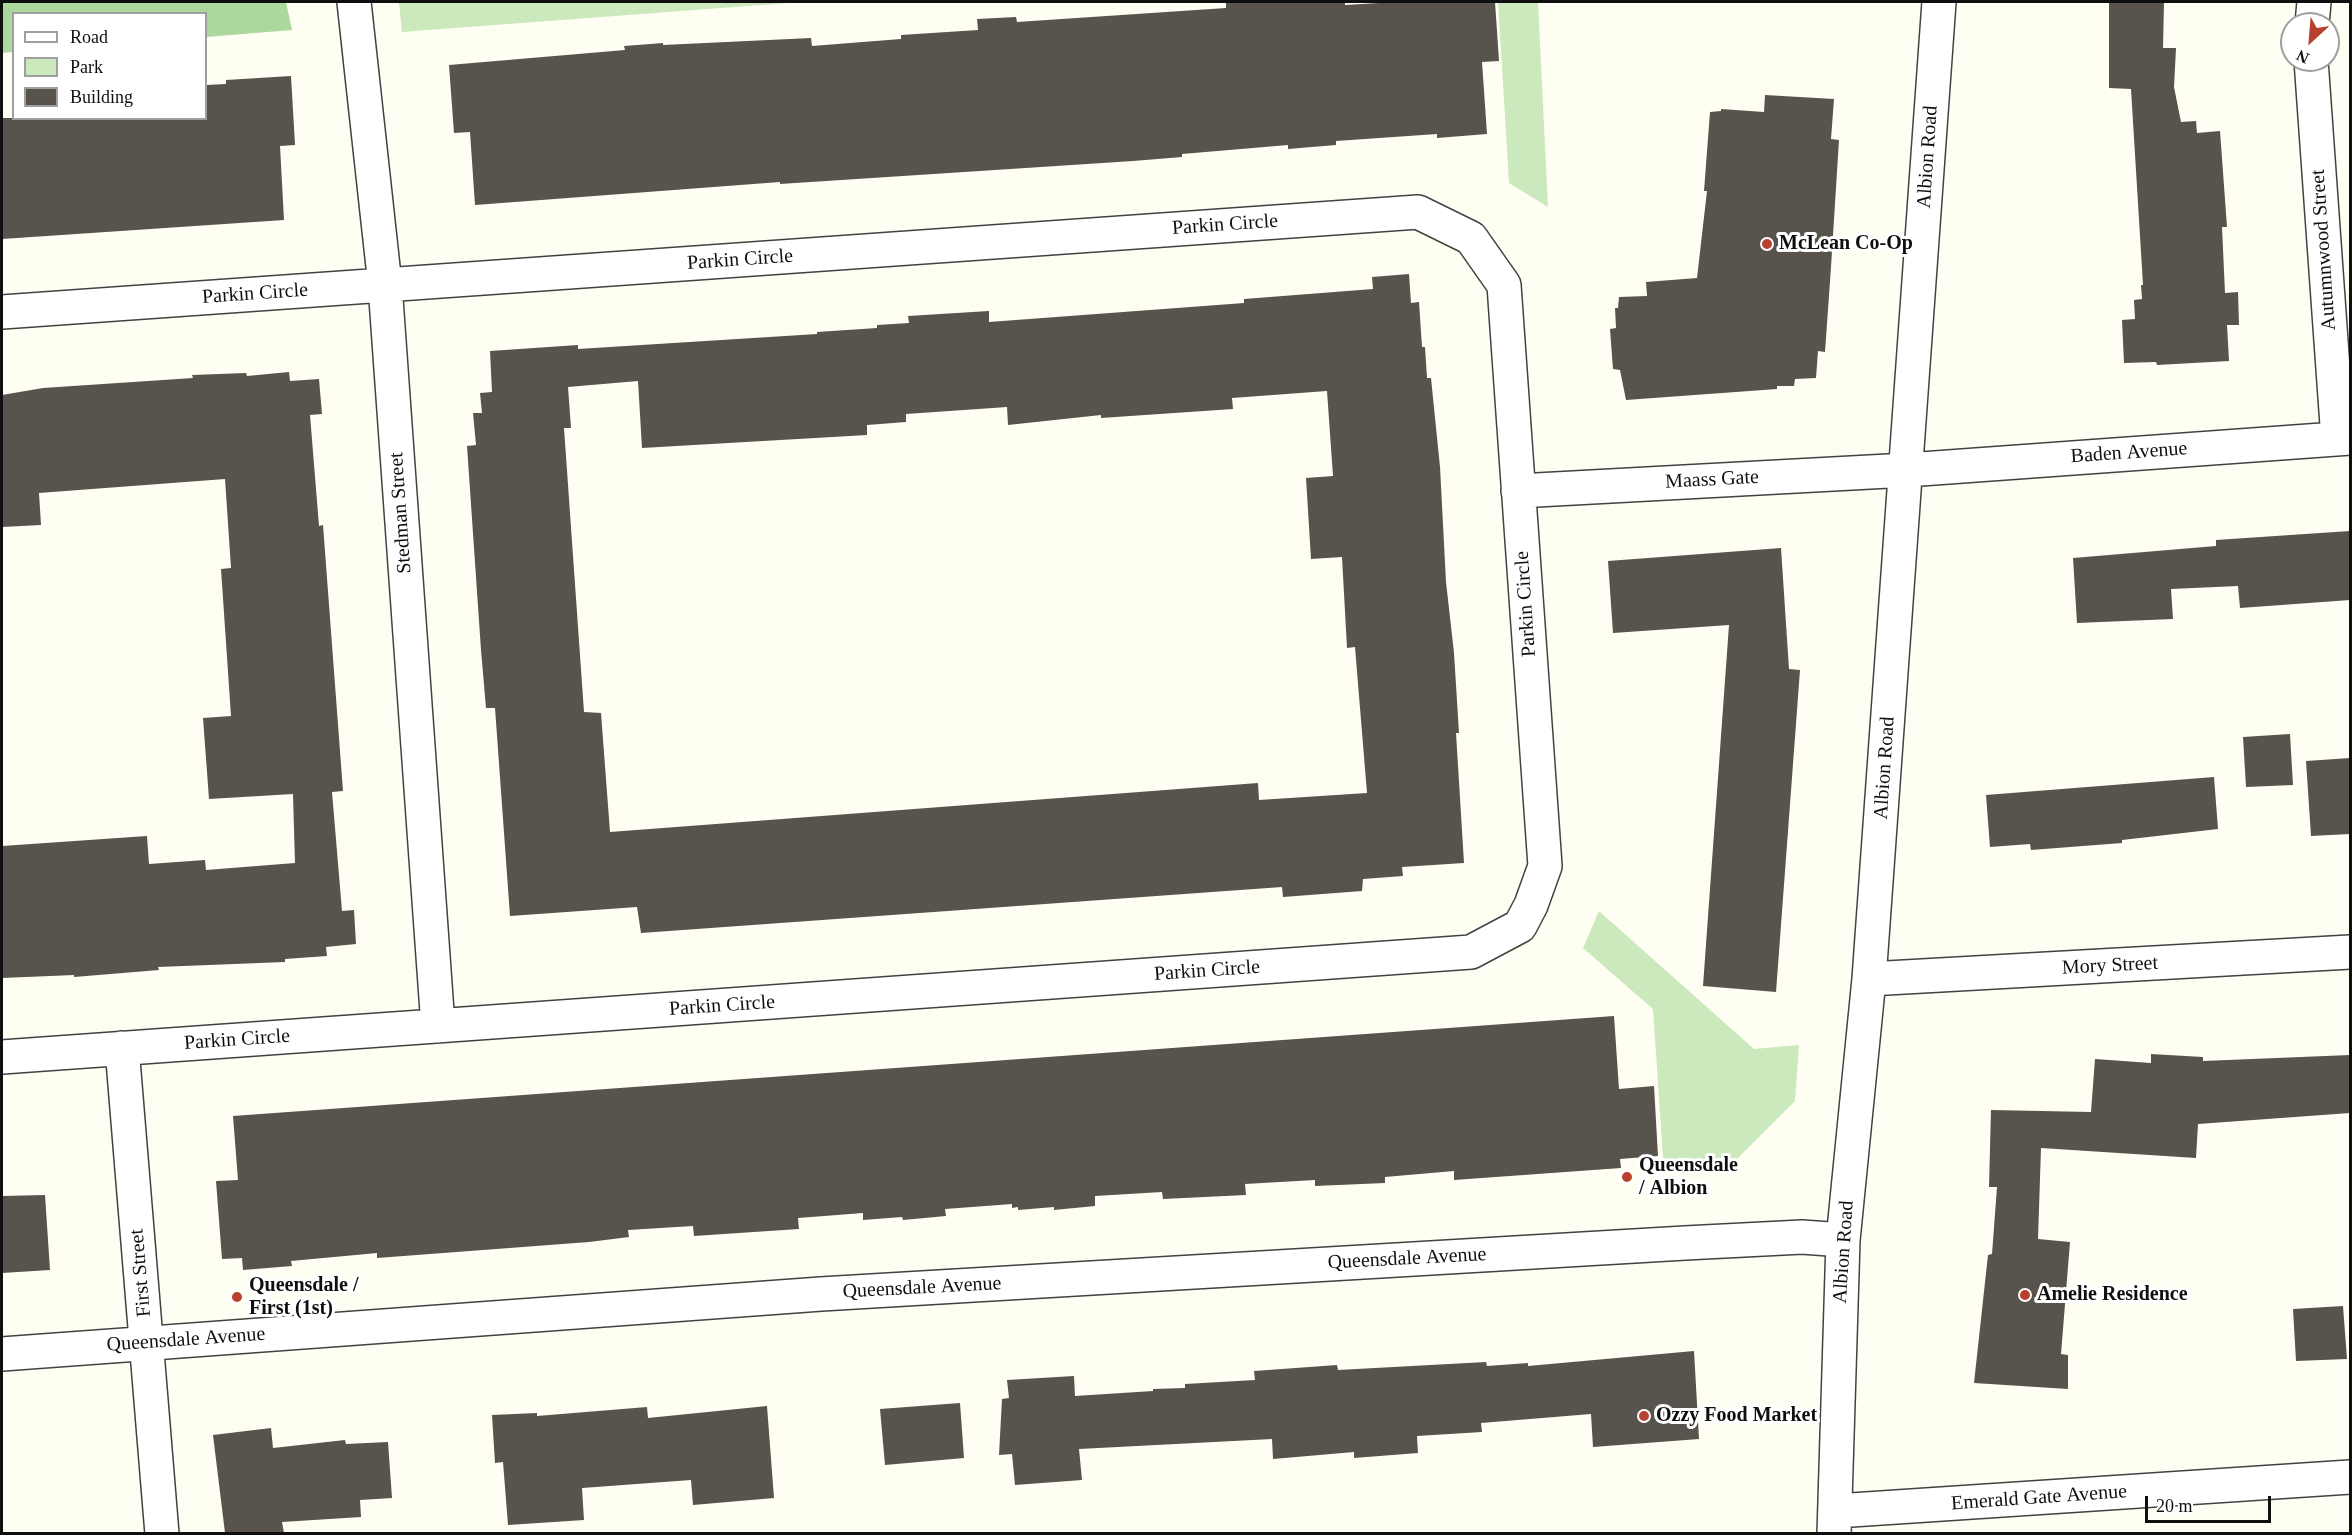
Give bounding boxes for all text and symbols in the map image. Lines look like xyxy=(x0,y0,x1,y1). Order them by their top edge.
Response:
legend xyxy=(12,12,207,120)
north arrow xyxy=(2280,12,2340,72)
text: Road xyxy=(70,27,108,47)
text: N xyxy=(2294,47,2312,67)
text: Park xyxy=(70,57,103,77)
text: Building xyxy=(70,87,133,107)
street label: Albion Road xyxy=(1912,105,1944,209)
street label: Autumnwood Street xyxy=(2306,169,2342,331)
street label: Parkin Circle xyxy=(1171,209,1279,241)
place label: McLean Co-Op xyxy=(1779,232,1913,256)
marker: McLean Co-Op xyxy=(1760,237,1774,251)
street label: Parkin Circle xyxy=(686,244,794,276)
street label: Parkin Circle xyxy=(201,278,309,310)
street label: Baden Avenue xyxy=(2070,437,2188,469)
street label: Stedman Street xyxy=(385,451,417,575)
street label: Maass Gate xyxy=(1665,466,1759,494)
street label: Parkin Circle xyxy=(1510,550,1542,658)
street label: Albion Road xyxy=(1869,716,1901,820)
street label: Mory Street xyxy=(2061,952,2159,980)
street label: Parkin Circle xyxy=(1153,955,1261,987)
street label: Parkin Circle xyxy=(668,990,776,1022)
street label: Parkin Circle xyxy=(183,1024,291,1056)
place label: Queensdale / Albion xyxy=(1639,1154,1738,1201)
marker: Queensdale / Albion xyxy=(1620,1170,1634,1184)
street label: Albion Road xyxy=(1828,1200,1860,1304)
street label: First Street xyxy=(125,1228,157,1318)
street label: Queensdale Avenue xyxy=(1327,1243,1487,1275)
street label: Queensdale Avenue xyxy=(842,1272,1002,1304)
place label: Queensdale / First (1st) xyxy=(249,1274,358,1321)
place label: Amelie Residence xyxy=(2037,1283,2188,1307)
marker: Amelie Residence xyxy=(2018,1288,2032,1302)
marker: Queensdale / First (1st) xyxy=(230,1290,244,1304)
street label: Queensdale Avenue xyxy=(106,1322,266,1358)
place label: Ozzy Food Market xyxy=(1656,1404,1817,1428)
marker: Ozzy Food Market xyxy=(1637,1409,1651,1423)
street label: Emerald Gate Avenue xyxy=(1950,1480,2128,1516)
scale bar xyxy=(2148,1484,2274,1522)
text: 20 m xyxy=(2156,1496,2193,1516)

